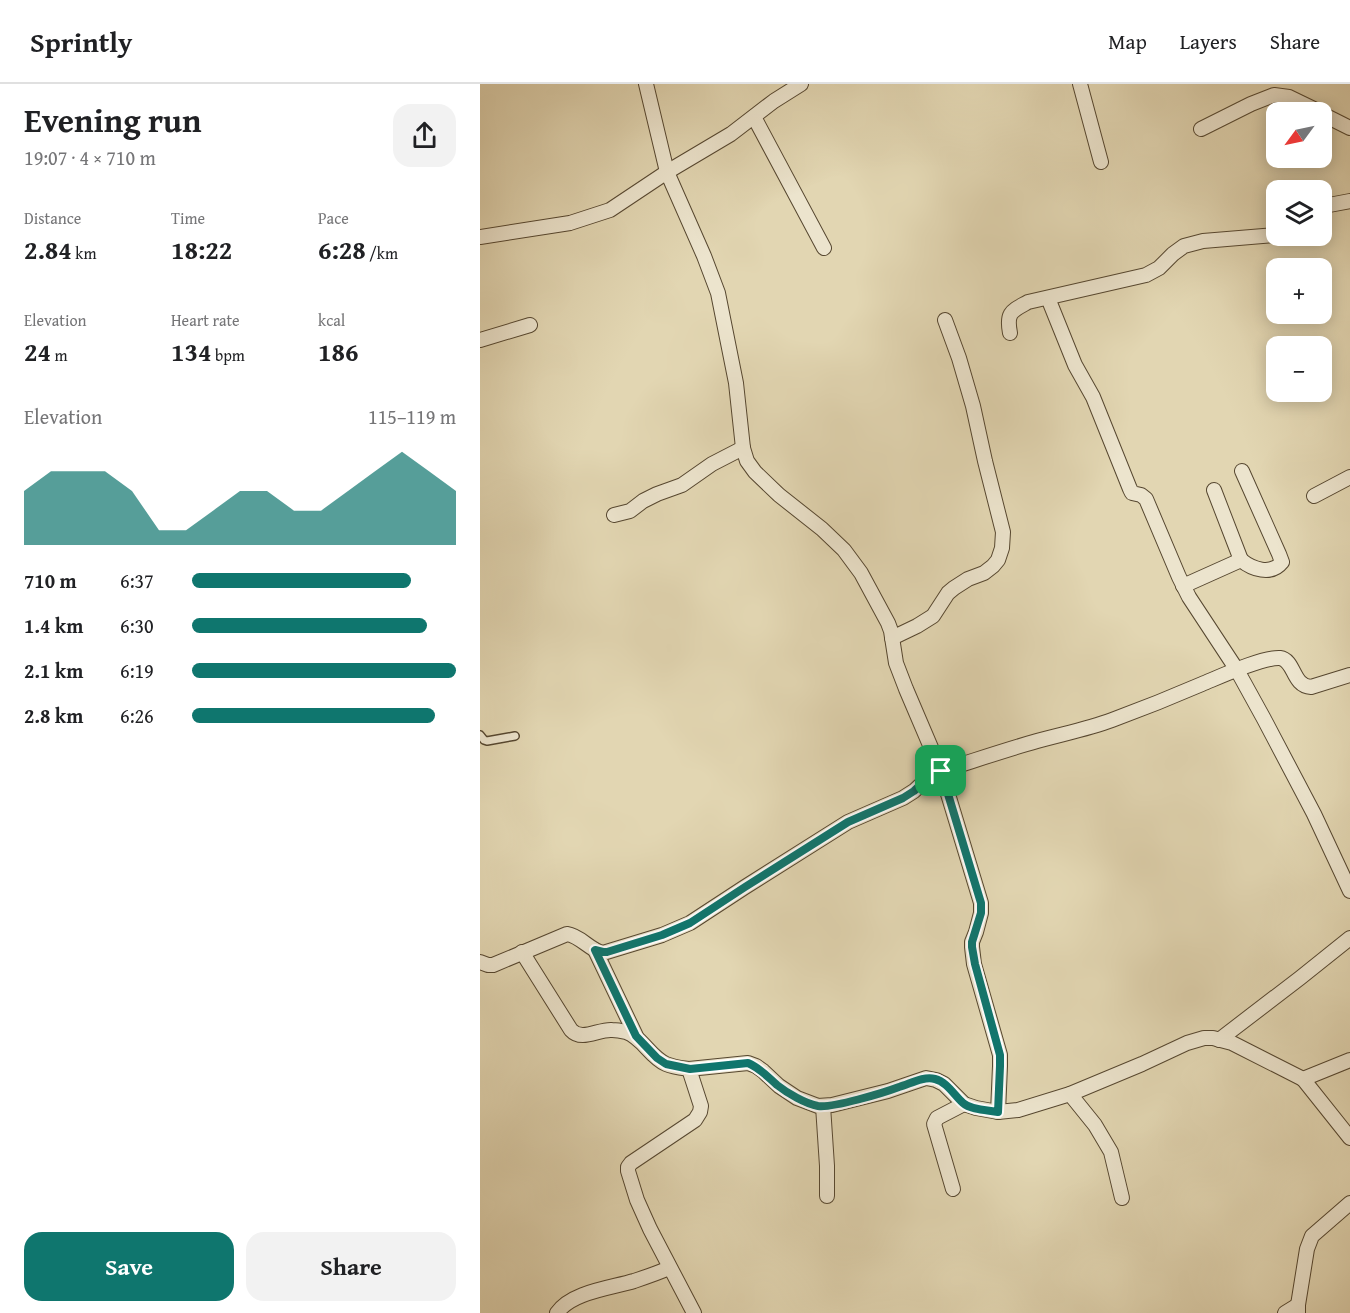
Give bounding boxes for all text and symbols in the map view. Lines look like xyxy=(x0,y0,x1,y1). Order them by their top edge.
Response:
text: Sprintly xyxy=(30,21,132,62)
text: Map xyxy=(1108,26,1147,57)
text: Layers xyxy=(1180,26,1237,57)
text: Share xyxy=(1270,26,1320,57)
text: Evening run xyxy=(24,96,201,144)
north arrow xyxy=(1266,102,1332,168)
map controls xyxy=(1266,102,1332,402)
button: share xyxy=(393,104,456,167)
text: 19:07 · 4 × 710 m xyxy=(24,143,156,172)
button: layers xyxy=(1266,180,1332,246)
text: Distance xyxy=(24,206,81,230)
text: Time xyxy=(171,206,205,230)
text: Pace xyxy=(318,206,349,230)
text: 2.84 xyxy=(24,230,72,269)
text: 18:22 xyxy=(171,230,232,269)
text: 6:28 xyxy=(318,230,366,269)
text: km xyxy=(72,241,96,265)
text: /km xyxy=(366,241,398,265)
button: + xyxy=(1266,258,1332,324)
text: Elevation xyxy=(24,308,87,332)
text: Heart rate xyxy=(171,308,240,332)
text: kcal xyxy=(318,308,345,332)
text: 24 xyxy=(24,332,51,371)
text: 134 xyxy=(171,332,211,371)
text: 186 xyxy=(318,332,358,371)
button: − xyxy=(1266,336,1332,402)
text: m xyxy=(51,343,68,367)
text: bpm xyxy=(211,343,245,367)
text: Elevation xyxy=(24,402,102,431)
text: 115–119 m xyxy=(368,402,456,431)
text: 710 m xyxy=(24,566,77,595)
text: 6:37 xyxy=(120,566,154,595)
text: 1.4 km xyxy=(24,611,83,640)
text: 6:30 xyxy=(120,611,154,640)
text: 2.1 km xyxy=(24,656,83,685)
text: 6:19 xyxy=(120,656,154,685)
text: 2.8 km xyxy=(24,701,83,730)
text: 6:26 xyxy=(120,701,154,730)
pin xyxy=(915,745,966,796)
icon: arrive xyxy=(924,754,957,787)
button: Save xyxy=(24,1232,234,1301)
button: Share xyxy=(246,1232,456,1301)

